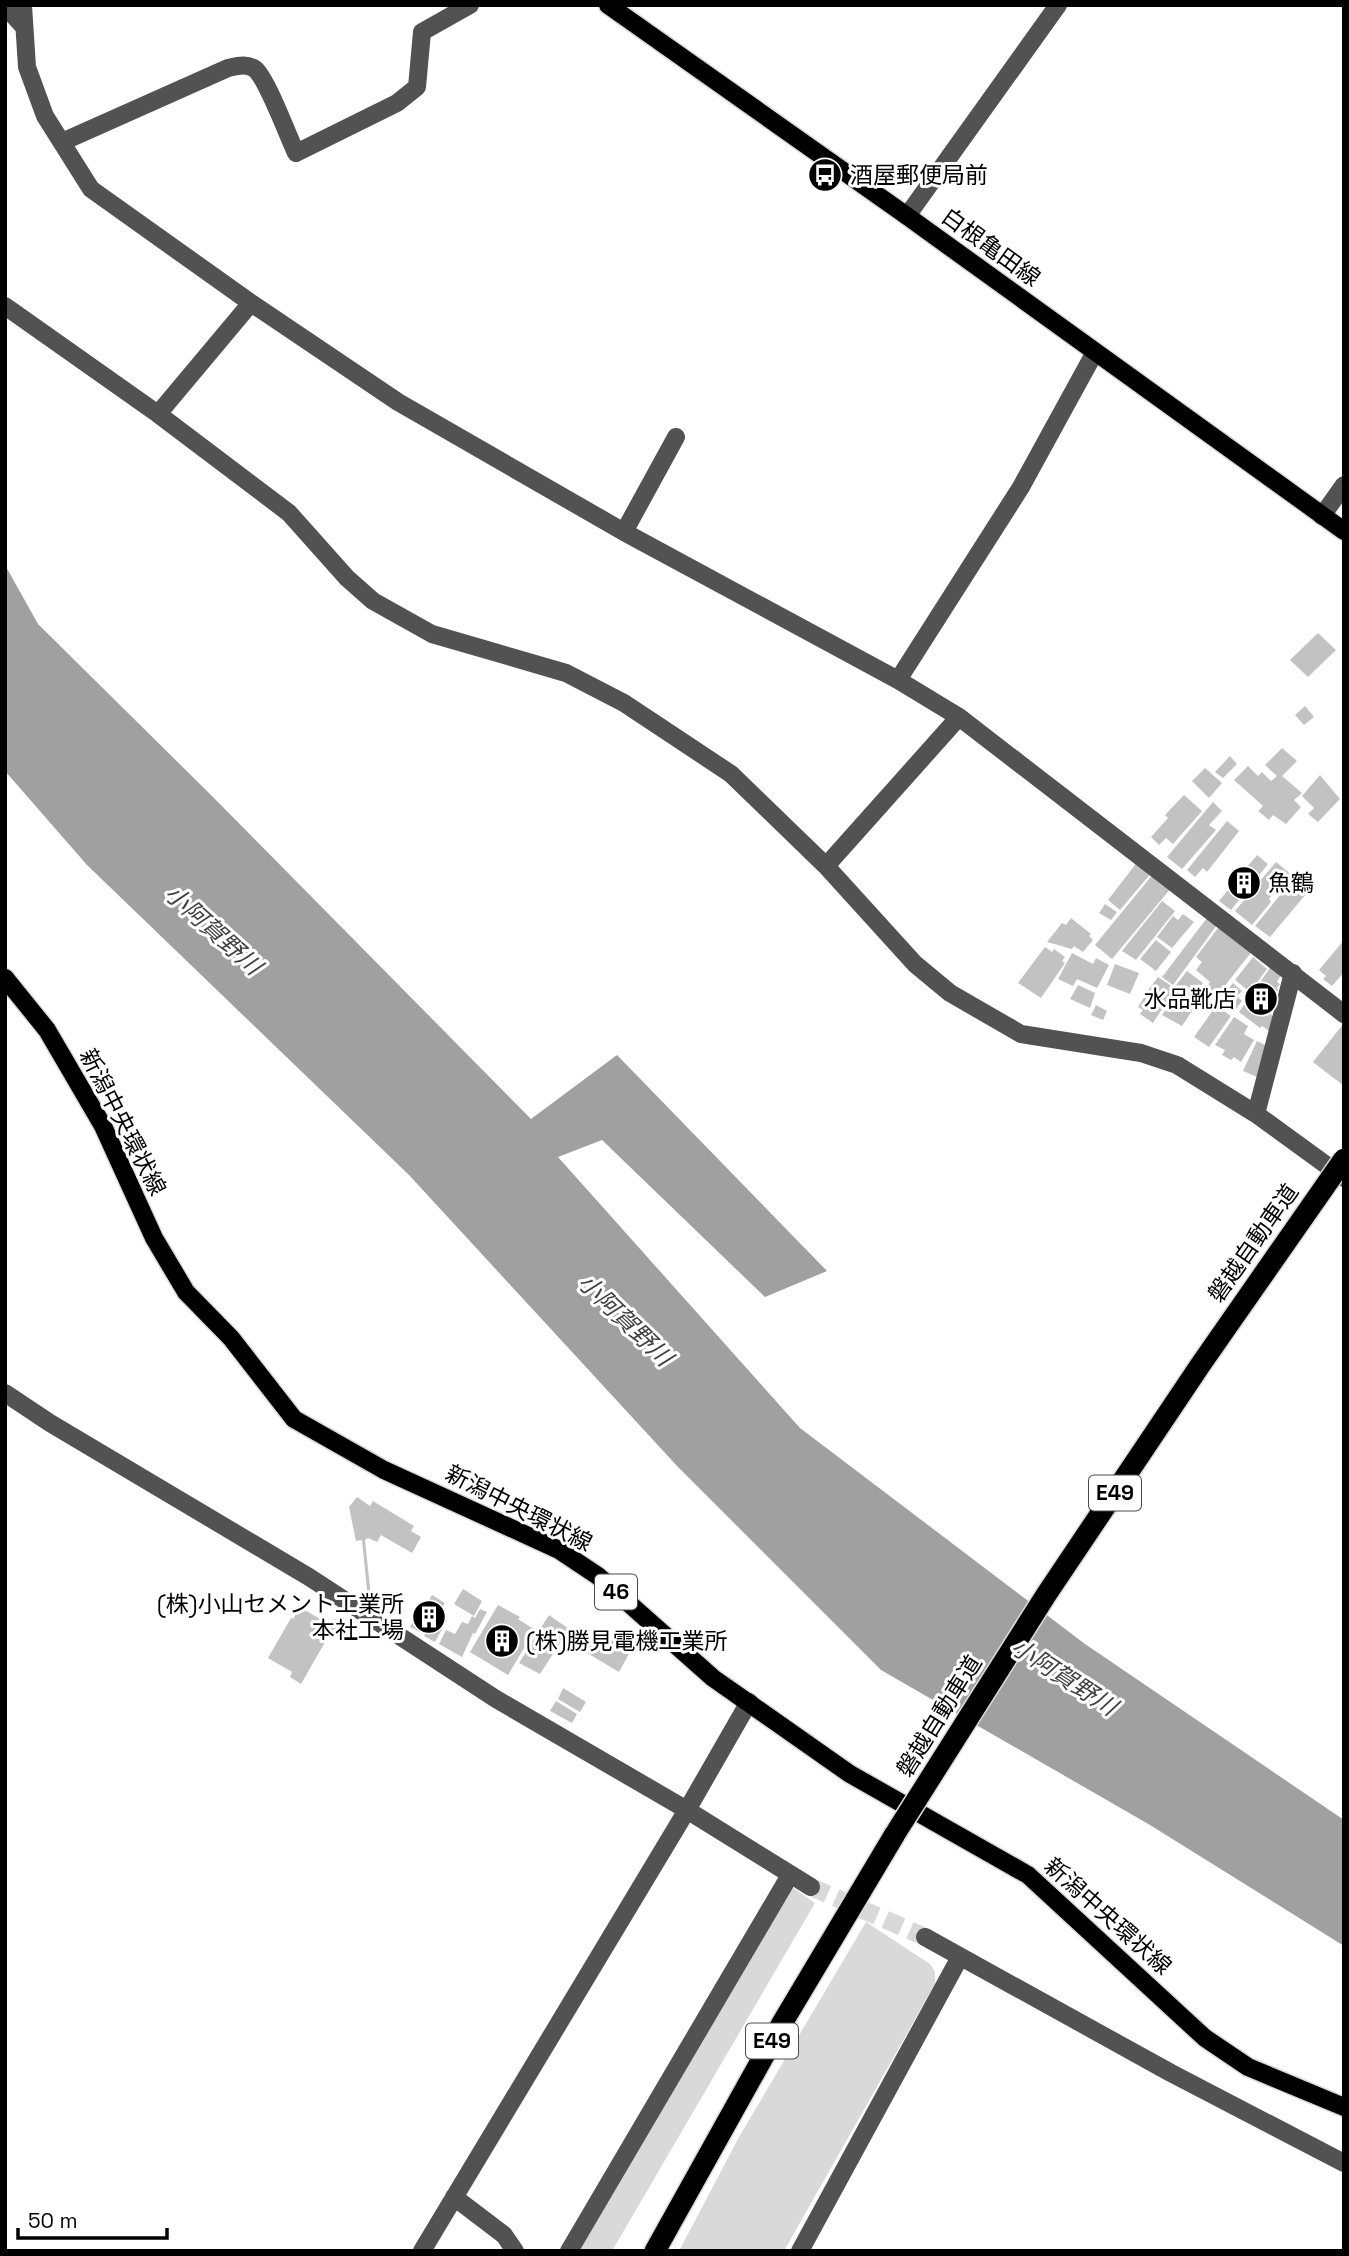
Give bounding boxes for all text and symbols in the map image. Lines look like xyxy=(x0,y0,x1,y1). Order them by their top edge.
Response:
bus stop icon: 酒屋郵便局前 xyxy=(806,156,844,194)
place label: 酒屋郵便局前 xyxy=(850,160,988,190)
street label: 白根亀田線 xyxy=(936,201,1046,293)
building icon: 魚鶴 xyxy=(1225,864,1263,902)
place label: 魚鶴 xyxy=(1268,868,1314,898)
water label: 小阿賀野川 xyxy=(158,878,271,983)
building icon: 水品靴店 xyxy=(1242,980,1280,1018)
place label: 水品靴店 xyxy=(1144,984,1236,1014)
street label: 新潟中央環状線 xyxy=(73,1043,173,1201)
street label: 磐越自動車道 xyxy=(1201,1178,1305,1308)
water label: 小阿賀野川 xyxy=(571,1267,681,1375)
street label: 新潟中央環状線 xyxy=(440,1458,598,1558)
road number: E49 xyxy=(1089,1476,1141,1510)
road number: 46 xyxy=(595,1574,637,1610)
place label: (株)小山セメント工業所 本社工場 xyxy=(157,1589,404,1645)
building icon: (株)小山セメント工業所 本社工場 xyxy=(410,1598,448,1636)
building icon: (株)勝見電機工業所 xyxy=(483,1622,521,1660)
place label: (株)勝見電機工業所 xyxy=(526,1626,727,1656)
water label: 小阿賀野川 xyxy=(1006,1631,1126,1724)
street label: 磐越自動車道 xyxy=(890,1650,988,1782)
street label: 新潟中央環状線 xyxy=(1038,1851,1178,1981)
road number: E49 xyxy=(746,2024,798,2058)
scale bar xyxy=(18,2196,166,2240)
text: 50 m xyxy=(28,2207,78,2234)

